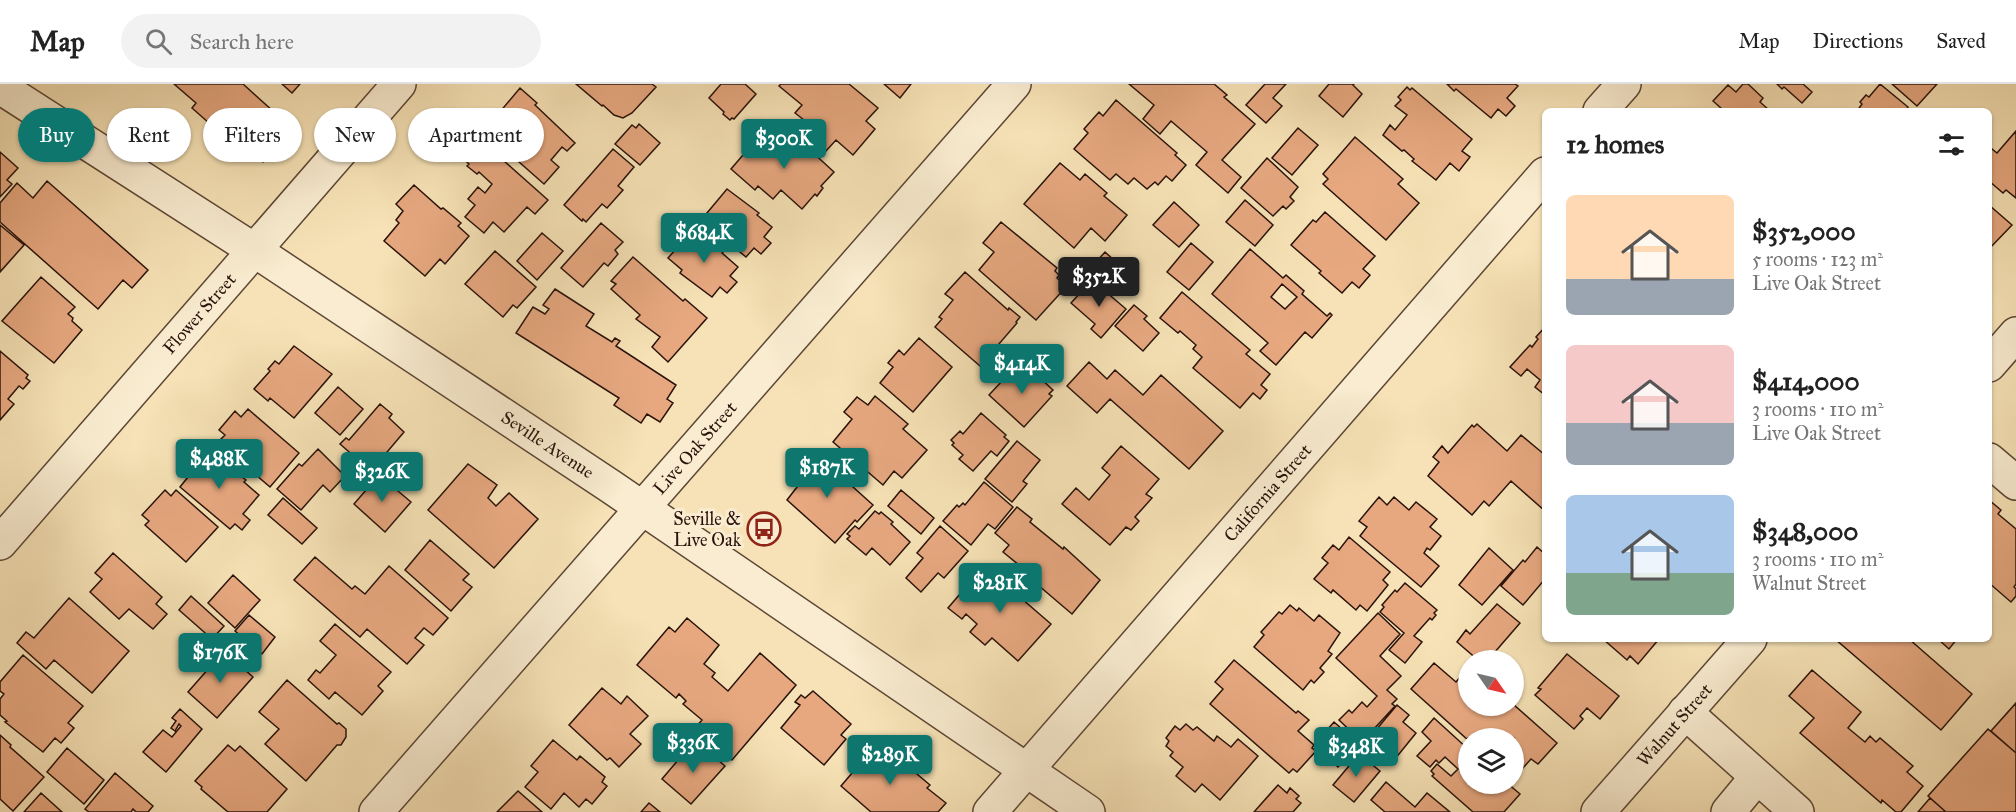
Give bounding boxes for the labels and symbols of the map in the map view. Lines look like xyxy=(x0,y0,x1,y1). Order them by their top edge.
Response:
pin: $300K xyxy=(742,119,826,170)
pin: $684K xyxy=(662,213,746,264)
pin: $352K xyxy=(1057,257,1141,308)
street label: Flower Street xyxy=(158,268,241,359)
pin: $414K xyxy=(980,344,1064,395)
street label: Live Oak Street xyxy=(648,397,742,499)
street label: Seville Avenue xyxy=(497,406,598,483)
pin: $488K xyxy=(177,439,261,490)
street label: California Street xyxy=(1219,439,1317,546)
pin: $187K xyxy=(785,448,869,499)
pin: $326K xyxy=(340,452,424,503)
place label: Seville & Live Oak xyxy=(673,508,742,551)
bus stop icon: Seville & Live Oak xyxy=(746,511,782,547)
pin: $281K xyxy=(958,563,1042,614)
pin: $176K xyxy=(178,633,262,684)
north arrow xyxy=(1458,650,1524,716)
street label: Walnut Street xyxy=(1632,678,1717,771)
pin: $336K xyxy=(651,723,735,774)
pin: $348K xyxy=(1314,727,1398,778)
pin: $289K xyxy=(848,735,932,786)

